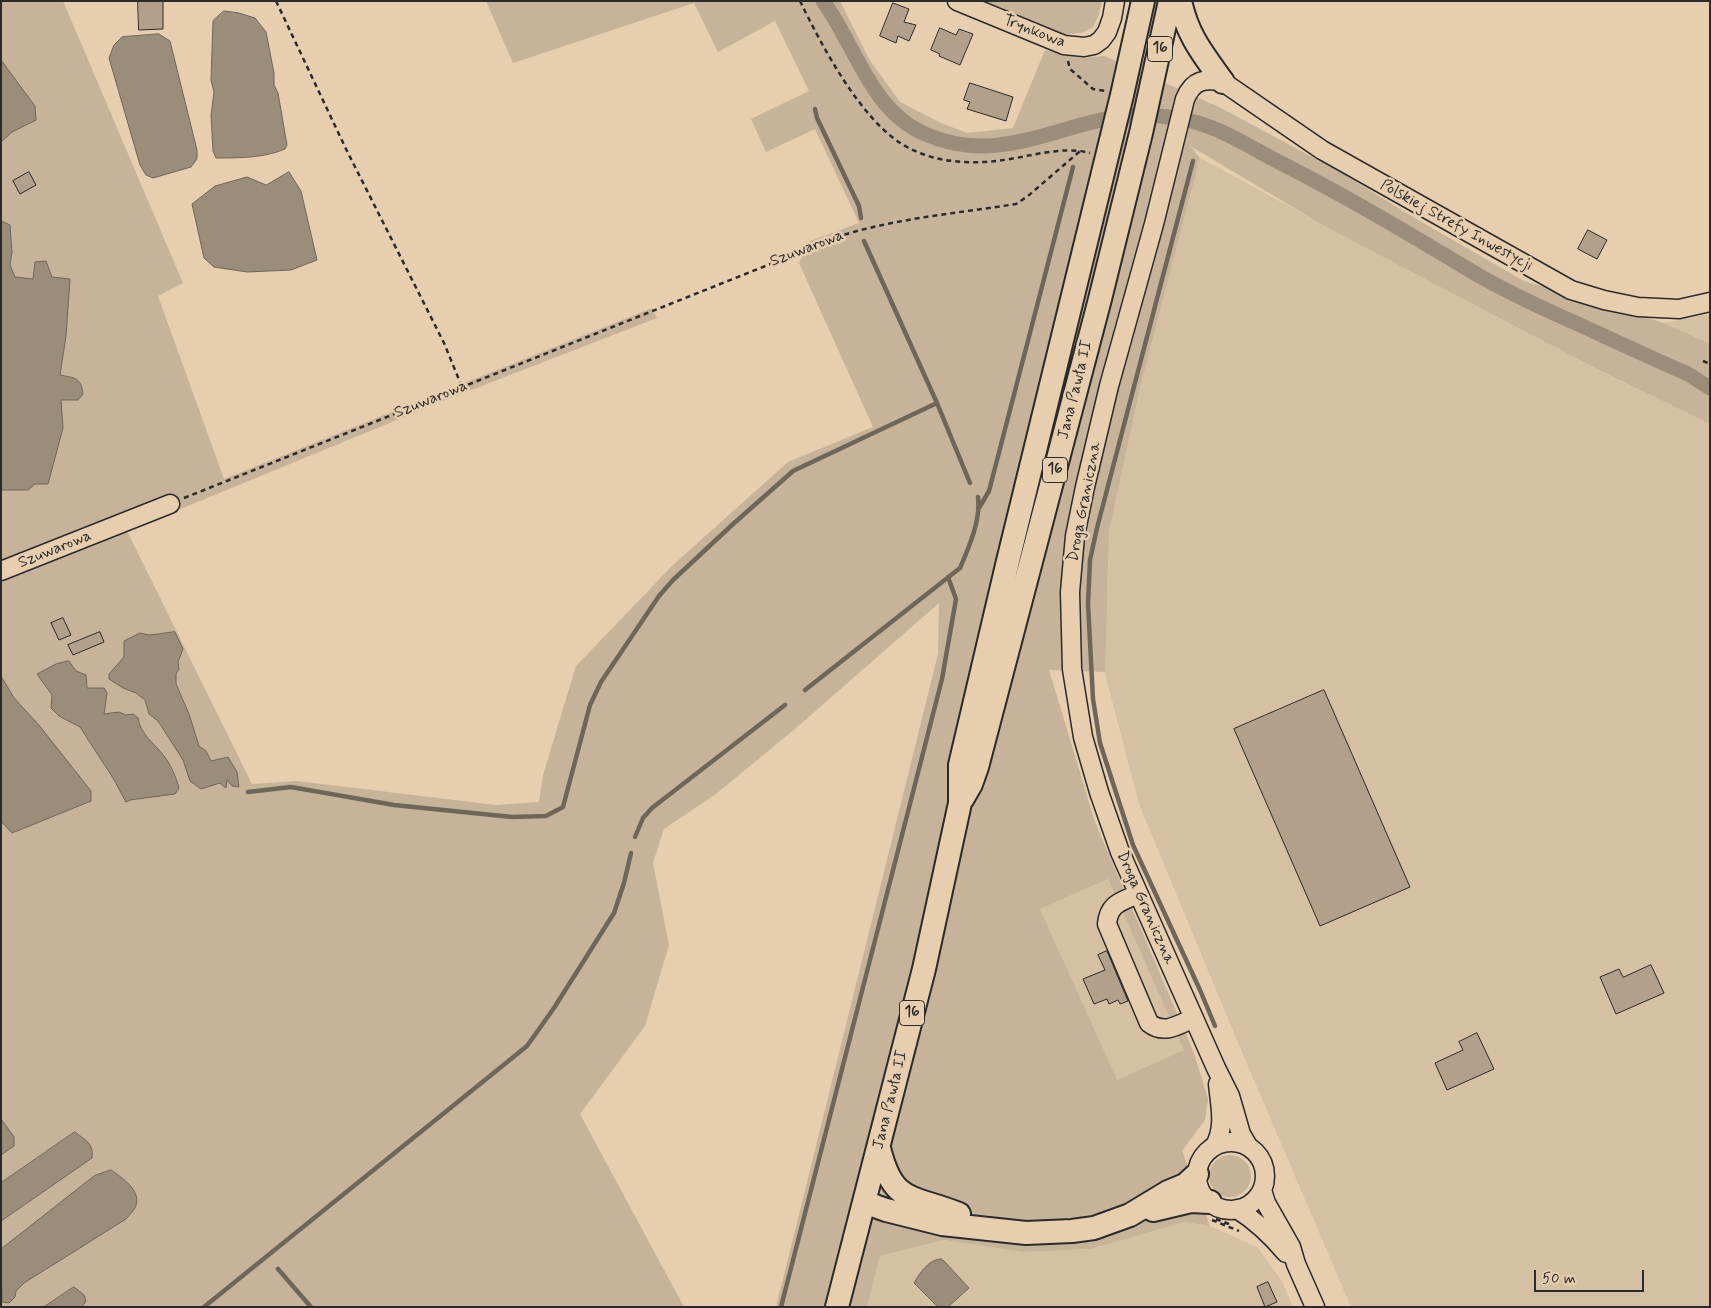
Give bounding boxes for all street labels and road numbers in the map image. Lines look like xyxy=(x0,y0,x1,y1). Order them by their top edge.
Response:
street label: Trynkowa xyxy=(1000,11,1068,53)
road number: 16 xyxy=(1148,36,1172,62)
street label: Polskiej Strefy Inwestycji xyxy=(1376,176,1536,276)
street label: Szuwarowa xyxy=(768,226,846,272)
street label: Jana Pawła II xyxy=(1054,338,1098,442)
street label: Szuwarowa xyxy=(392,377,470,423)
street label: Droga Graniczna xyxy=(1064,440,1106,564)
road number: 16 xyxy=(1042,458,1068,482)
street label: Szuwarowa xyxy=(16,527,94,573)
street label: Droga Graniczna xyxy=(1111,848,1179,968)
road number: 16 xyxy=(900,1000,924,1026)
street label: Jana Pawła II xyxy=(869,1048,913,1152)

